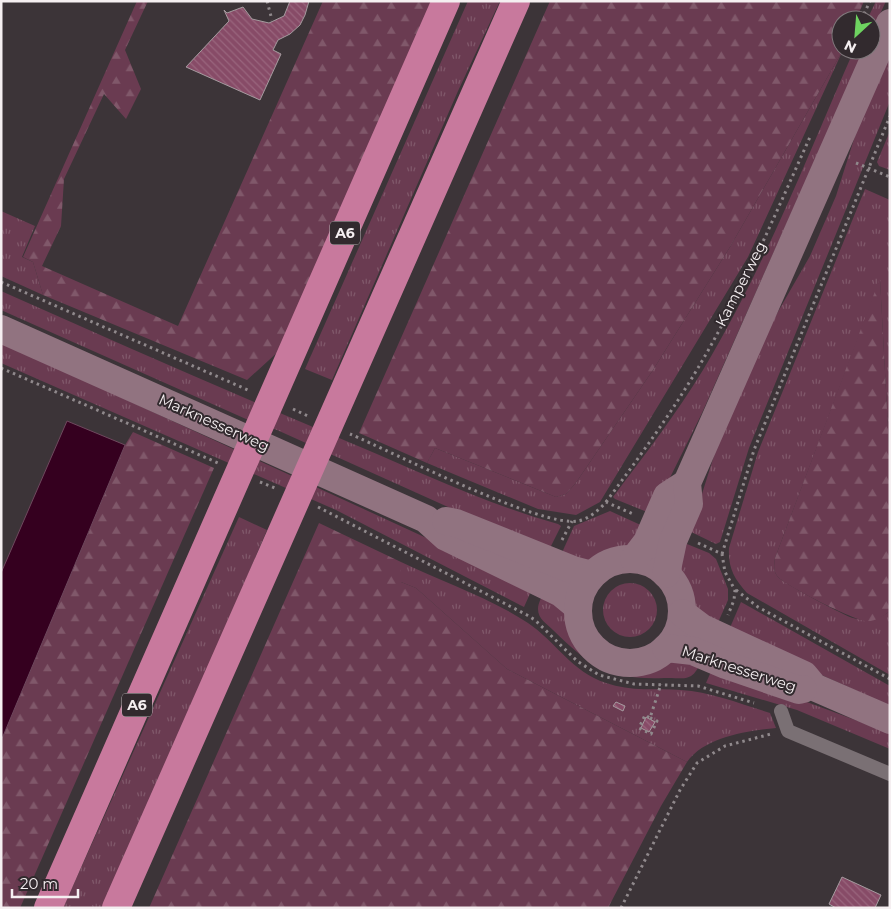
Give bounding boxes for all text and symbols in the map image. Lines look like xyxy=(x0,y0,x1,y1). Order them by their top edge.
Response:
north arrow xyxy=(831,10,881,60)
text: N xyxy=(841,36,859,57)
road number: A6 xyxy=(330,222,360,244)
street label: Kamperweg xyxy=(711,238,770,330)
street label: Marknesserweg xyxy=(156,390,273,455)
street label: Marknesserweg xyxy=(679,641,799,696)
road number: A6 xyxy=(122,694,152,716)
scale bar xyxy=(12,866,79,898)
text: 20 m xyxy=(20,874,58,893)

